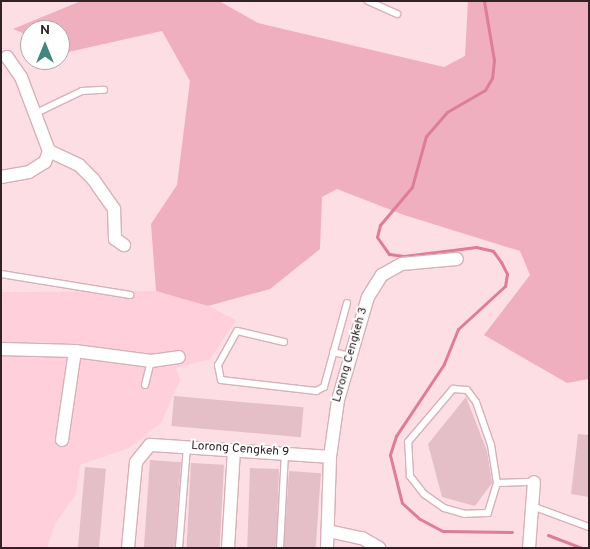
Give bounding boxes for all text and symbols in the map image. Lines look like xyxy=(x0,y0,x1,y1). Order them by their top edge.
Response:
north arrow xyxy=(20,20,70,70)
text: N xyxy=(40,22,50,39)
street label: Lorong Cengkeh 3 xyxy=(331,306,371,404)
street label: Lorong Cengkeh 9 xyxy=(191,439,289,461)

